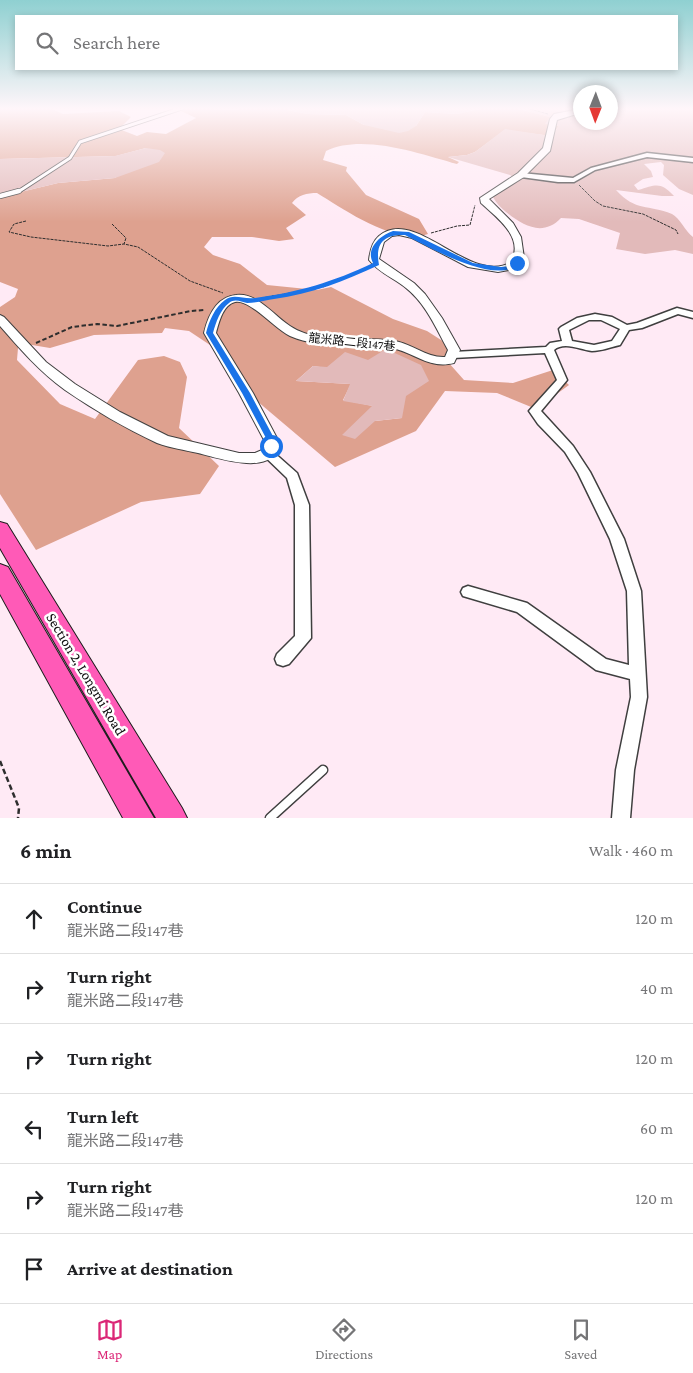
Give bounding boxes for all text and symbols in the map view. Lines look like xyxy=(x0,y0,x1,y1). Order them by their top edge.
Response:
search box xyxy=(15,15,678,70)
icon: search xyxy=(33,29,61,57)
text: Search here xyxy=(73,32,160,53)
north arrow xyxy=(573,85,618,130)
route end xyxy=(506,252,529,275)
street label: 龍米路二段147巷 xyxy=(308,330,396,354)
route start xyxy=(260,435,283,458)
street label: Section 2, Longmi Road xyxy=(42,610,129,739)
text: 6 min xyxy=(20,839,71,863)
text: Walk · 460 m xyxy=(589,842,673,859)
text: Continue xyxy=(67,896,142,917)
icon: ahead xyxy=(20,905,48,933)
text: 120 m xyxy=(635,910,673,927)
text: 龍米路二段147巷 xyxy=(67,922,183,939)
text: Turn right xyxy=(67,966,152,987)
icon: right xyxy=(20,975,48,1003)
text: 40 m xyxy=(640,980,673,997)
text: 龍米路二段147巷 xyxy=(67,992,183,1009)
icon: right xyxy=(20,1045,48,1073)
text: Turn right xyxy=(67,1048,152,1069)
text: 120 m xyxy=(635,1050,673,1067)
text: Turn left xyxy=(67,1106,139,1127)
icon: left xyxy=(20,1115,48,1143)
text: 60 m xyxy=(640,1120,673,1137)
text: 龍米路二段147巷 xyxy=(67,1132,183,1149)
text: Turn right xyxy=(67,1176,152,1197)
icon: right xyxy=(20,1185,48,1213)
text: 120 m xyxy=(635,1190,673,1207)
text: 龍米路二段147巷 xyxy=(67,1202,183,1219)
icon: arrive xyxy=(20,1255,48,1283)
text: Arrive at destination xyxy=(67,1258,233,1279)
tab: Map xyxy=(96,1316,124,1362)
tab: Directions xyxy=(315,1316,373,1362)
tab: Saved xyxy=(564,1316,597,1362)

